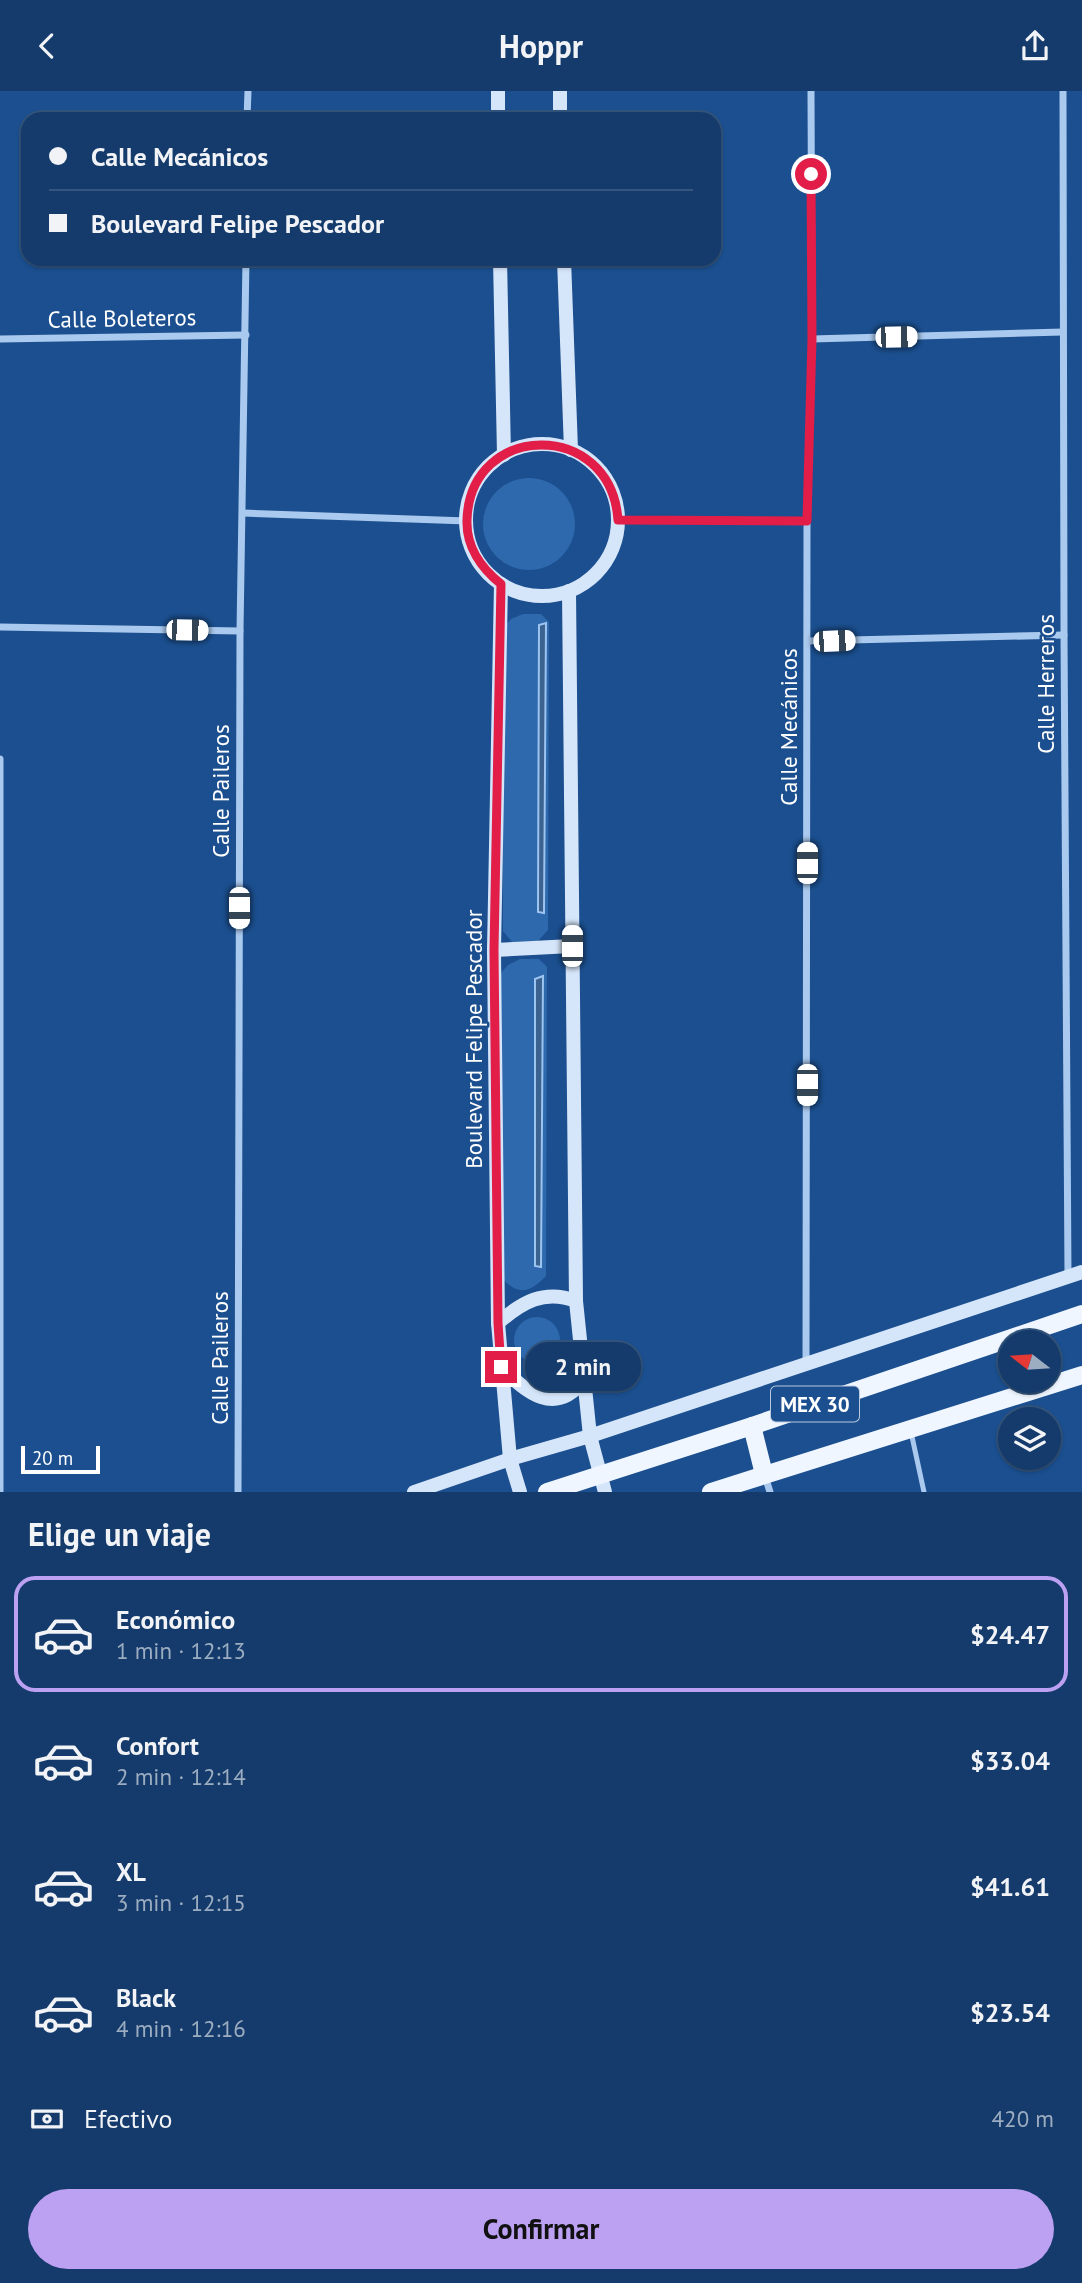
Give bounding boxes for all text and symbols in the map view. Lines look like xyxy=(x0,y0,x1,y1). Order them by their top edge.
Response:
text: Hoppr xyxy=(499,25,583,67)
icon: back xyxy=(28,27,66,65)
icon: share xyxy=(1016,27,1054,65)
text: Calle Mecánicos xyxy=(91,140,268,173)
route start xyxy=(795,158,827,190)
text: Boulevard Felipe Pescador xyxy=(91,207,384,240)
street label: Calle Boleteros xyxy=(47,302,197,334)
car xyxy=(875,326,918,348)
street label: Calle Herreros xyxy=(1031,614,1060,754)
car xyxy=(166,619,209,641)
car xyxy=(813,630,856,652)
street label: Calle Mecánicos xyxy=(774,648,803,806)
street label: Calle Paileros xyxy=(206,724,235,858)
car xyxy=(797,842,818,884)
car xyxy=(229,887,250,929)
street label: Boulevard Felipe Pescador xyxy=(459,909,488,1169)
car xyxy=(562,925,583,967)
car xyxy=(797,1064,818,1106)
street label: Calle Paileros xyxy=(205,1291,234,1425)
north arrow xyxy=(998,1330,1060,1393)
map controls xyxy=(998,1330,1061,1470)
callout: 2 min xyxy=(526,1343,641,1391)
route end xyxy=(485,1351,517,1383)
text: 2 min xyxy=(555,1352,611,1381)
road number: MEX 30 xyxy=(771,1387,859,1421)
button: layers xyxy=(998,1407,1061,1470)
scale bar xyxy=(21,1443,100,1475)
text: 20 m xyxy=(32,1446,73,1470)
text: Elige un viaje xyxy=(28,1513,211,1555)
icon: car xyxy=(32,1603,95,1666)
text: Económico xyxy=(116,1603,235,1636)
text: $24.47 xyxy=(970,1618,1050,1651)
text: 1 min · 12:13 xyxy=(116,1636,246,1665)
icon: car xyxy=(32,1729,95,1792)
text: Confort xyxy=(116,1729,199,1762)
text: $33.04 xyxy=(970,1744,1050,1777)
text: 2 min · 12:14 xyxy=(116,1762,246,1791)
icon: car xyxy=(32,1855,95,1918)
text: XL xyxy=(116,1855,146,1888)
text: $41.61 xyxy=(970,1870,1050,1903)
text: 3 min · 12:15 xyxy=(116,1888,246,1917)
icon: car xyxy=(32,1981,95,2044)
text: Black xyxy=(116,1981,176,2014)
text: $23.54 xyxy=(970,1996,1050,2029)
text: 4 min · 12:16 xyxy=(116,2014,246,2043)
icon: cash xyxy=(28,2100,66,2138)
text: Efectivo xyxy=(84,2102,173,2135)
text: 420 m xyxy=(992,2104,1054,2133)
button: Confirmar xyxy=(28,2189,1054,2269)

